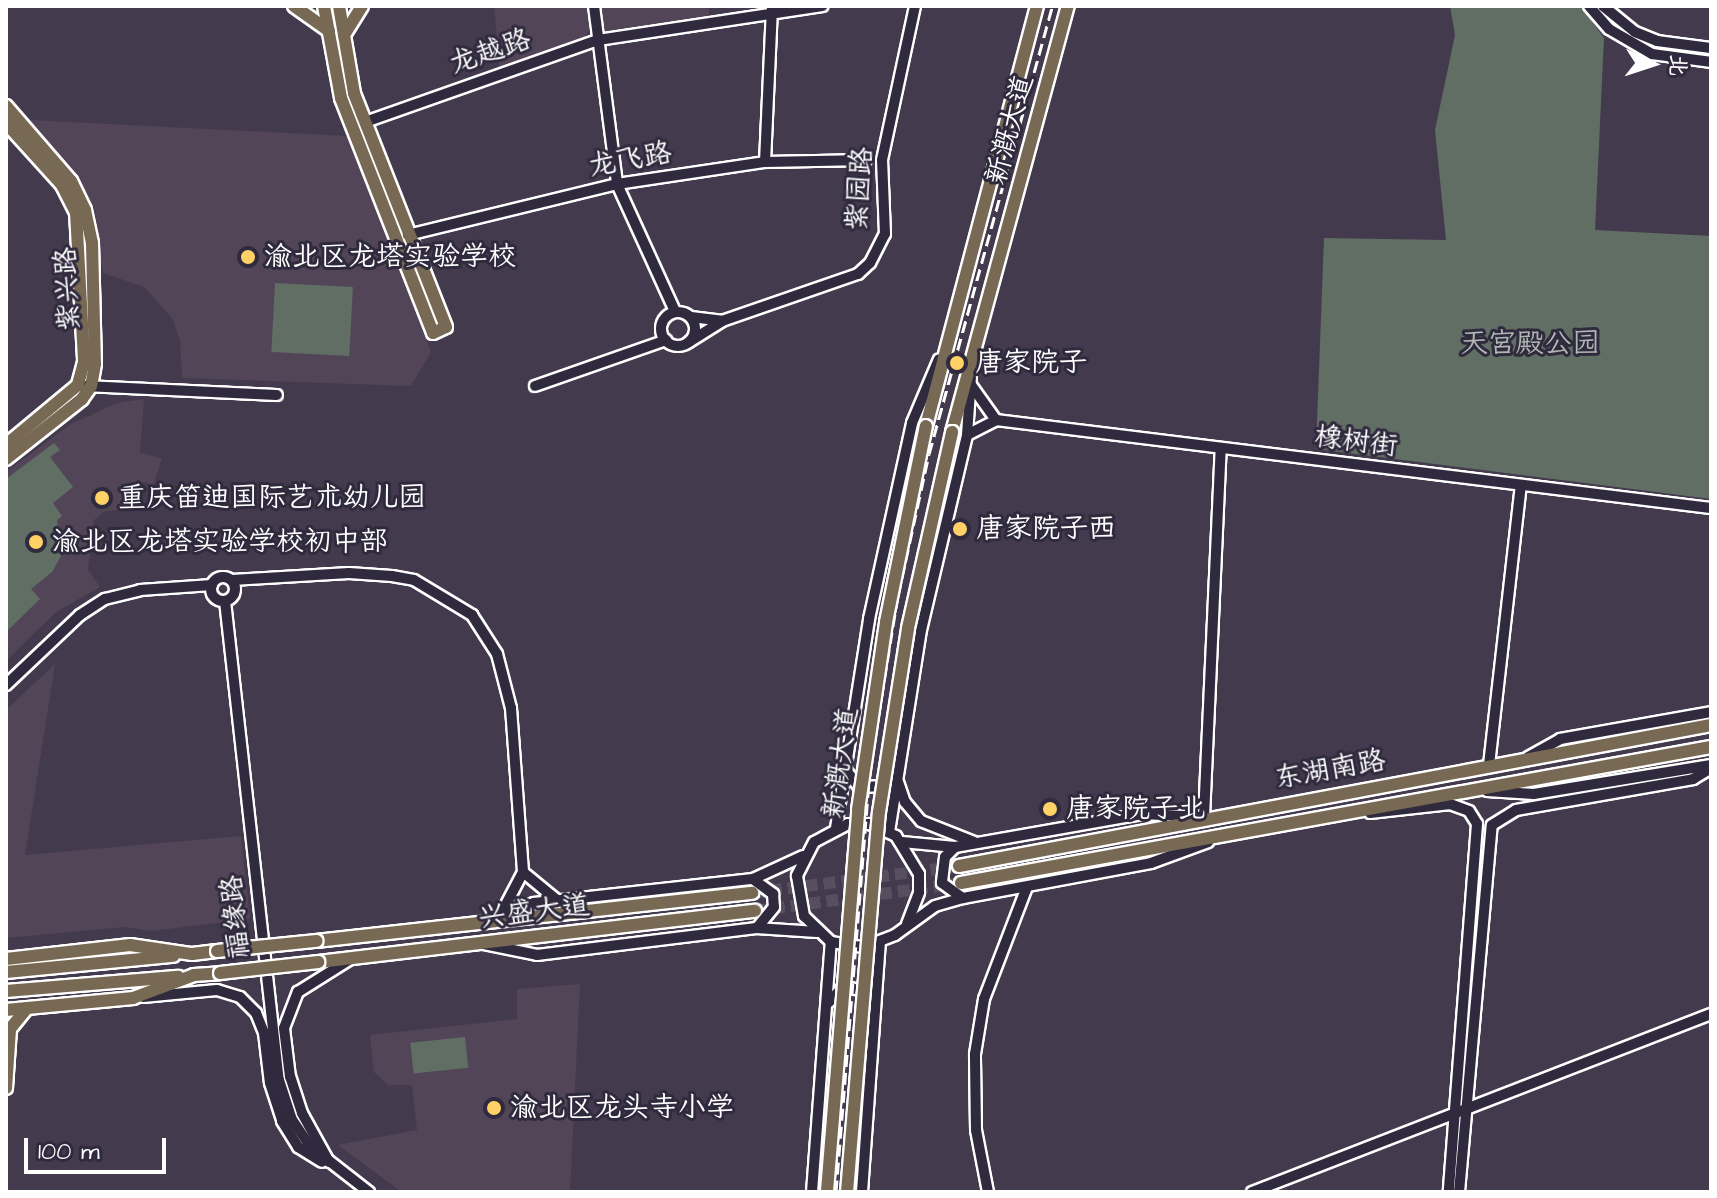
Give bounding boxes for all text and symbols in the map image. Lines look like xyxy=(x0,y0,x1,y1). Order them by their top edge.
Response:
street label: 龙越路 xyxy=(445,22,535,82)
north arrow xyxy=(1613,24,1693,104)
text: 北 xyxy=(1661,53,1694,77)
street label: 新溉大道 xyxy=(979,72,1041,188)
street label: 龙飞路 xyxy=(586,136,674,184)
street label: 紫园路 xyxy=(840,146,880,232)
place label: 渝北区龙塔实验学校 xyxy=(264,240,516,274)
street label: 紫兴路 xyxy=(49,246,87,332)
marker: 渝北区龙塔实验学校 xyxy=(239,248,257,266)
park label: 天宫殿公园 xyxy=(1460,327,1600,361)
place label: 唐家院子 xyxy=(975,346,1087,380)
marker: 唐家院子 xyxy=(946,352,968,374)
street label: 橡树街 xyxy=(1312,420,1400,464)
place label: 重庆笛迪国际艺术幼儿园 xyxy=(118,481,426,515)
marker: 重庆笛迪国际艺术幼儿园 xyxy=(93,489,111,507)
place label: 唐家院子西 xyxy=(976,512,1116,546)
marker: 唐家院子西 xyxy=(951,520,969,538)
place label: 渝北区龙塔实验学校初中部 xyxy=(52,525,388,559)
marker: 渝北区龙塔实验学校初中部 xyxy=(27,533,45,551)
street label: 新溉大道 xyxy=(817,705,865,821)
street label: 东湖南路 xyxy=(1272,744,1388,796)
place label: 唐家院子北 xyxy=(1066,792,1206,826)
marker: 唐家院子北 xyxy=(1041,800,1059,818)
street label: 福缘路 xyxy=(215,873,257,961)
street label: 兴盛大道 xyxy=(476,889,592,935)
place label: 渝北区龙头寺小学 xyxy=(510,1091,734,1125)
marker: 渝北区龙头寺小学 xyxy=(485,1099,503,1117)
scale bar xyxy=(28,1122,170,1172)
text: 100 m xyxy=(38,1135,100,1169)

